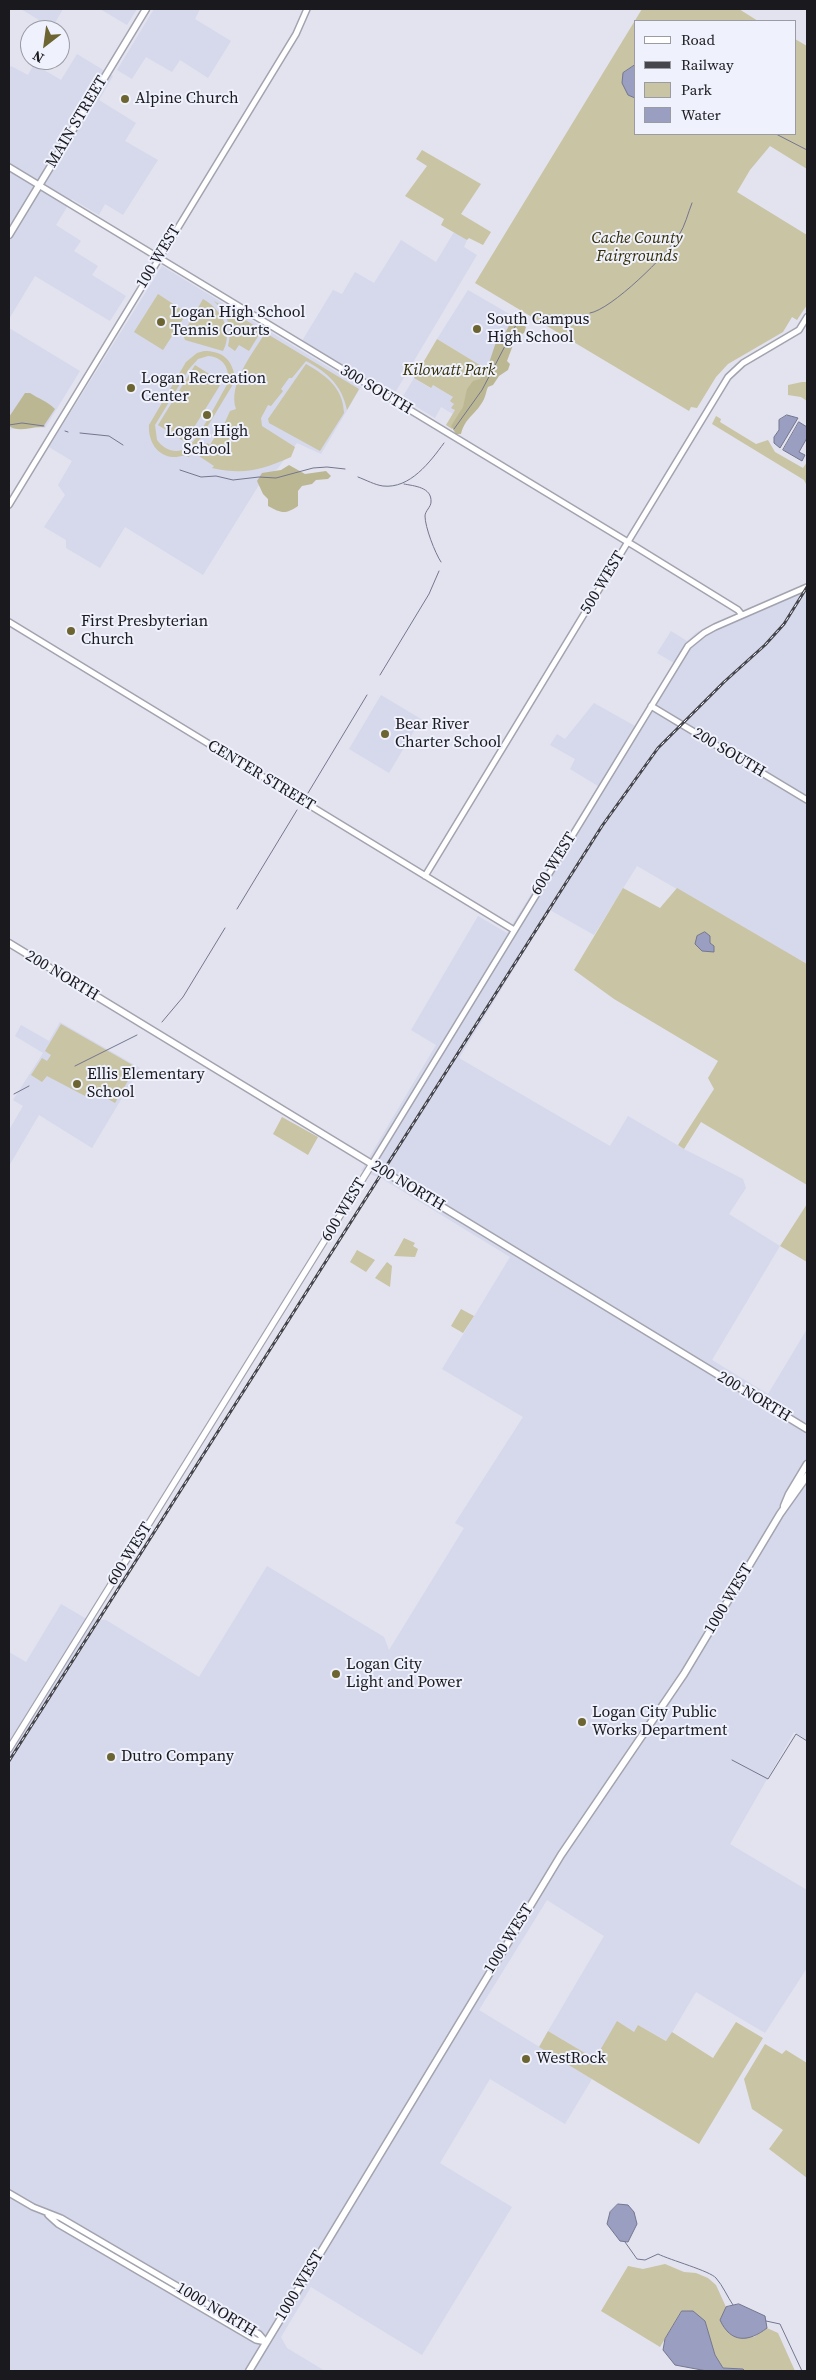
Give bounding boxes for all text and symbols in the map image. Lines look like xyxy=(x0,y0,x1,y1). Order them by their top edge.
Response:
north arrow xyxy=(20,20,70,70)
legend xyxy=(634,20,796,135)
text: Road xyxy=(681,29,715,50)
text: N xyxy=(29,46,47,68)
text: Railway xyxy=(681,54,734,75)
street label: MAIN STREET xyxy=(42,73,112,171)
text: Park xyxy=(681,79,712,100)
place label: Alpine Church xyxy=(135,89,239,109)
marker: Alpine Church xyxy=(119,93,131,105)
text: Water xyxy=(681,104,721,125)
street label: 100 WEST xyxy=(133,222,185,292)
park label: Cache County Fairgrounds xyxy=(591,229,683,267)
place label: Logan High School Tennis Courts xyxy=(171,303,305,341)
place label: South Campus High School xyxy=(487,310,589,348)
marker: Logan High School Tennis Courts xyxy=(155,316,167,328)
marker: South Campus High School xyxy=(471,323,483,335)
street label: 300 SOUTH xyxy=(336,361,416,419)
park label: Kilowatt Park xyxy=(403,361,495,381)
place label: Logan Recreation Center xyxy=(141,369,266,407)
marker: Logan Recreation Center xyxy=(125,382,137,394)
marker: Logan High School xyxy=(201,409,213,421)
place label: Logan High School xyxy=(166,422,248,460)
street label: 500 WEST xyxy=(577,548,629,618)
place label: First Presbyterian Church xyxy=(81,612,208,650)
marker: First Presbyterian Church xyxy=(65,625,77,637)
place label: Bear River Charter School xyxy=(395,715,501,753)
street label: 200 SOUTH xyxy=(689,724,769,782)
marker: Bear River Charter School xyxy=(379,728,391,740)
street label: CENTER STREET xyxy=(204,736,318,816)
street label: 600 WEST xyxy=(527,829,581,899)
street label: 200 NORTH xyxy=(22,947,102,1005)
place label: Ellis Elementary School xyxy=(87,1065,205,1103)
marker: Ellis Elementary School xyxy=(71,1078,83,1090)
street label: 200 NORTH xyxy=(368,1157,448,1215)
street label: 600 WEST xyxy=(318,1175,370,1245)
street label: 200 NORTH xyxy=(714,1368,794,1426)
street label: 600 WEST xyxy=(103,1519,157,1589)
street label: 1000 WEST xyxy=(701,1560,757,1638)
place label: Logan City Light and Power xyxy=(346,1655,462,1693)
marker: Logan City Light and Power xyxy=(330,1668,342,1680)
place label: Logan City Public Works Department xyxy=(592,1703,727,1741)
marker: Logan City Public Works Department xyxy=(576,1716,588,1728)
place label: Dutro Company xyxy=(121,1747,234,1767)
marker: Dutro Company xyxy=(105,1751,117,1763)
street label: 1000 WEST xyxy=(480,1901,538,1977)
place label: WestRock xyxy=(536,2049,606,2069)
marker: WestRock xyxy=(520,2053,532,2065)
street label: 1000 WEST xyxy=(272,2247,328,2325)
street label: 1000 NORTH xyxy=(172,2279,260,2341)

